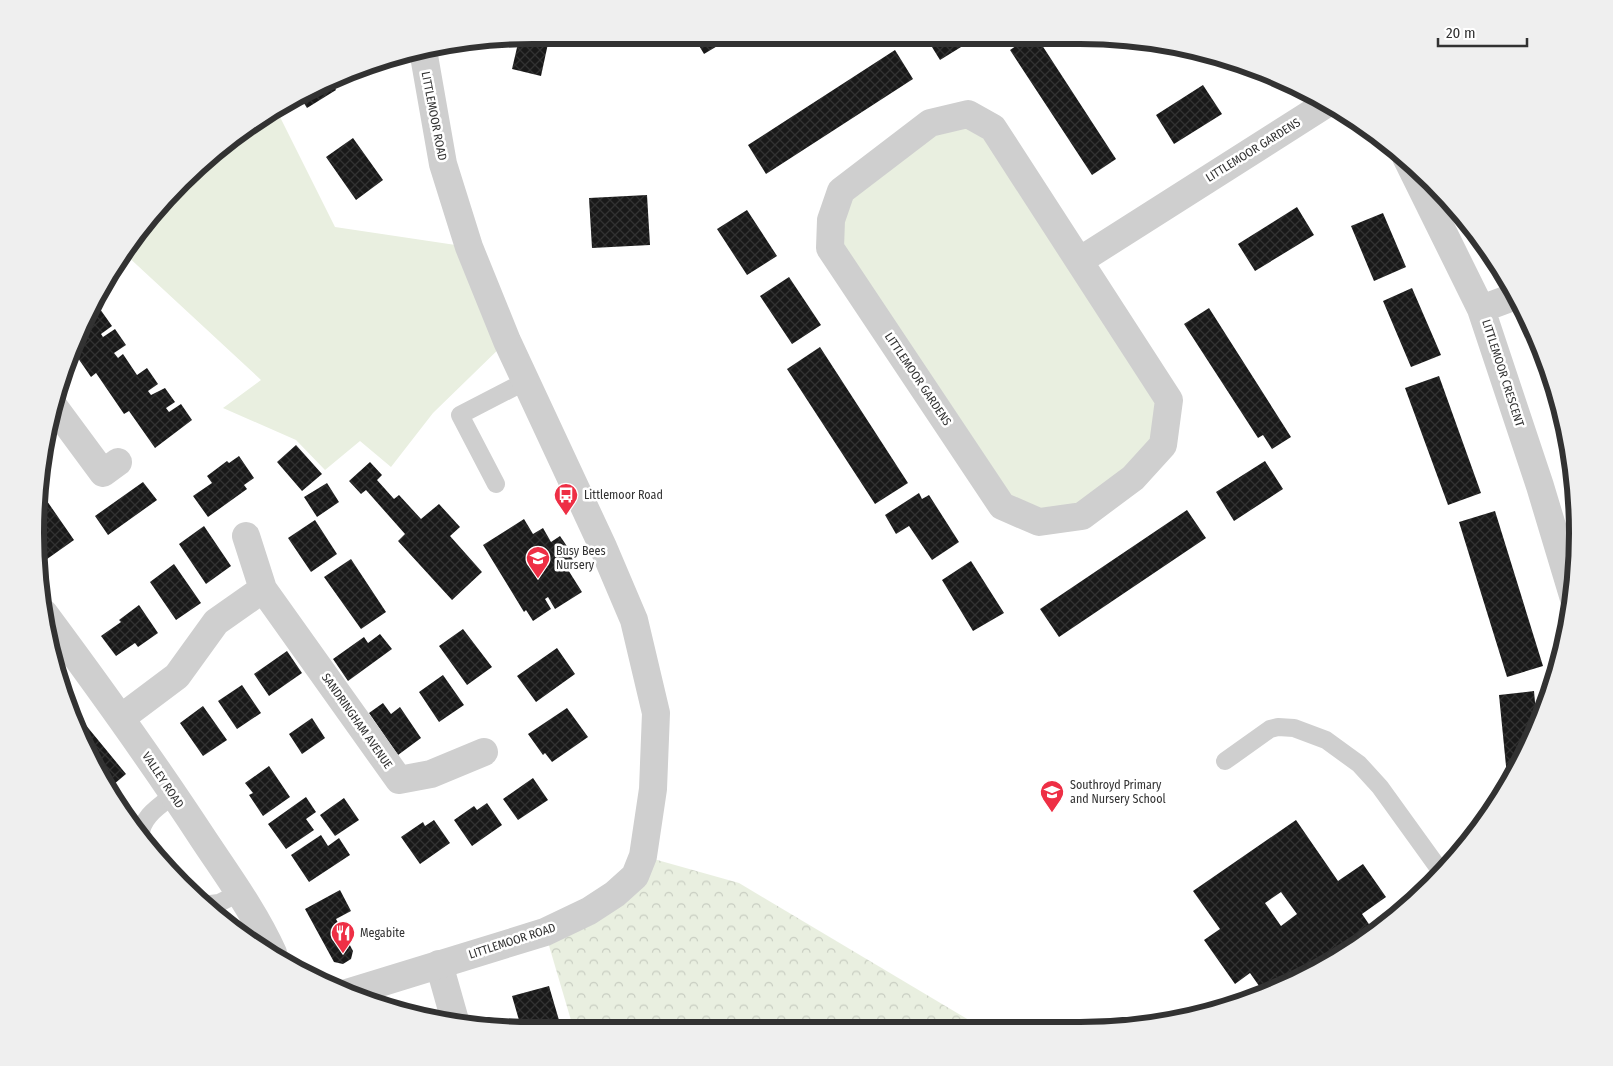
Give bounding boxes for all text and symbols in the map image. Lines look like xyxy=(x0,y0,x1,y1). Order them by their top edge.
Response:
scale bar xyxy=(1438,15,1527,47)
text: 20 m xyxy=(1446,24,1476,42)
street label: LITTLEMOOR ROAD xyxy=(418,70,450,162)
street label: LITTLEMOOR GARDENS xyxy=(1203,115,1303,185)
street label: LITTLEMOOR CRESCENT xyxy=(1479,318,1527,429)
street label: LITTLEMOOR GARDENS xyxy=(882,330,954,428)
bus stop icon: Littlemoor Road xyxy=(553,482,579,516)
place label: Littlemoor Road xyxy=(584,488,663,502)
place label: Busy Bees Nursery xyxy=(556,544,606,572)
school or university icon: Busy Bees Nursery xyxy=(525,545,551,579)
street label: SANDRINGHAM AVENUE xyxy=(319,671,395,772)
street label: VALLEY ROAD xyxy=(139,749,187,811)
place label: Southroyd Primary and Nursery School xyxy=(1070,778,1166,806)
school or university icon: Southroyd Primary and Nursery School xyxy=(1039,779,1065,813)
restaurant icon: Megabite xyxy=(330,920,356,954)
street label: LITTLEMOOR ROAD xyxy=(467,920,557,962)
place label: Megabite xyxy=(360,926,405,940)

